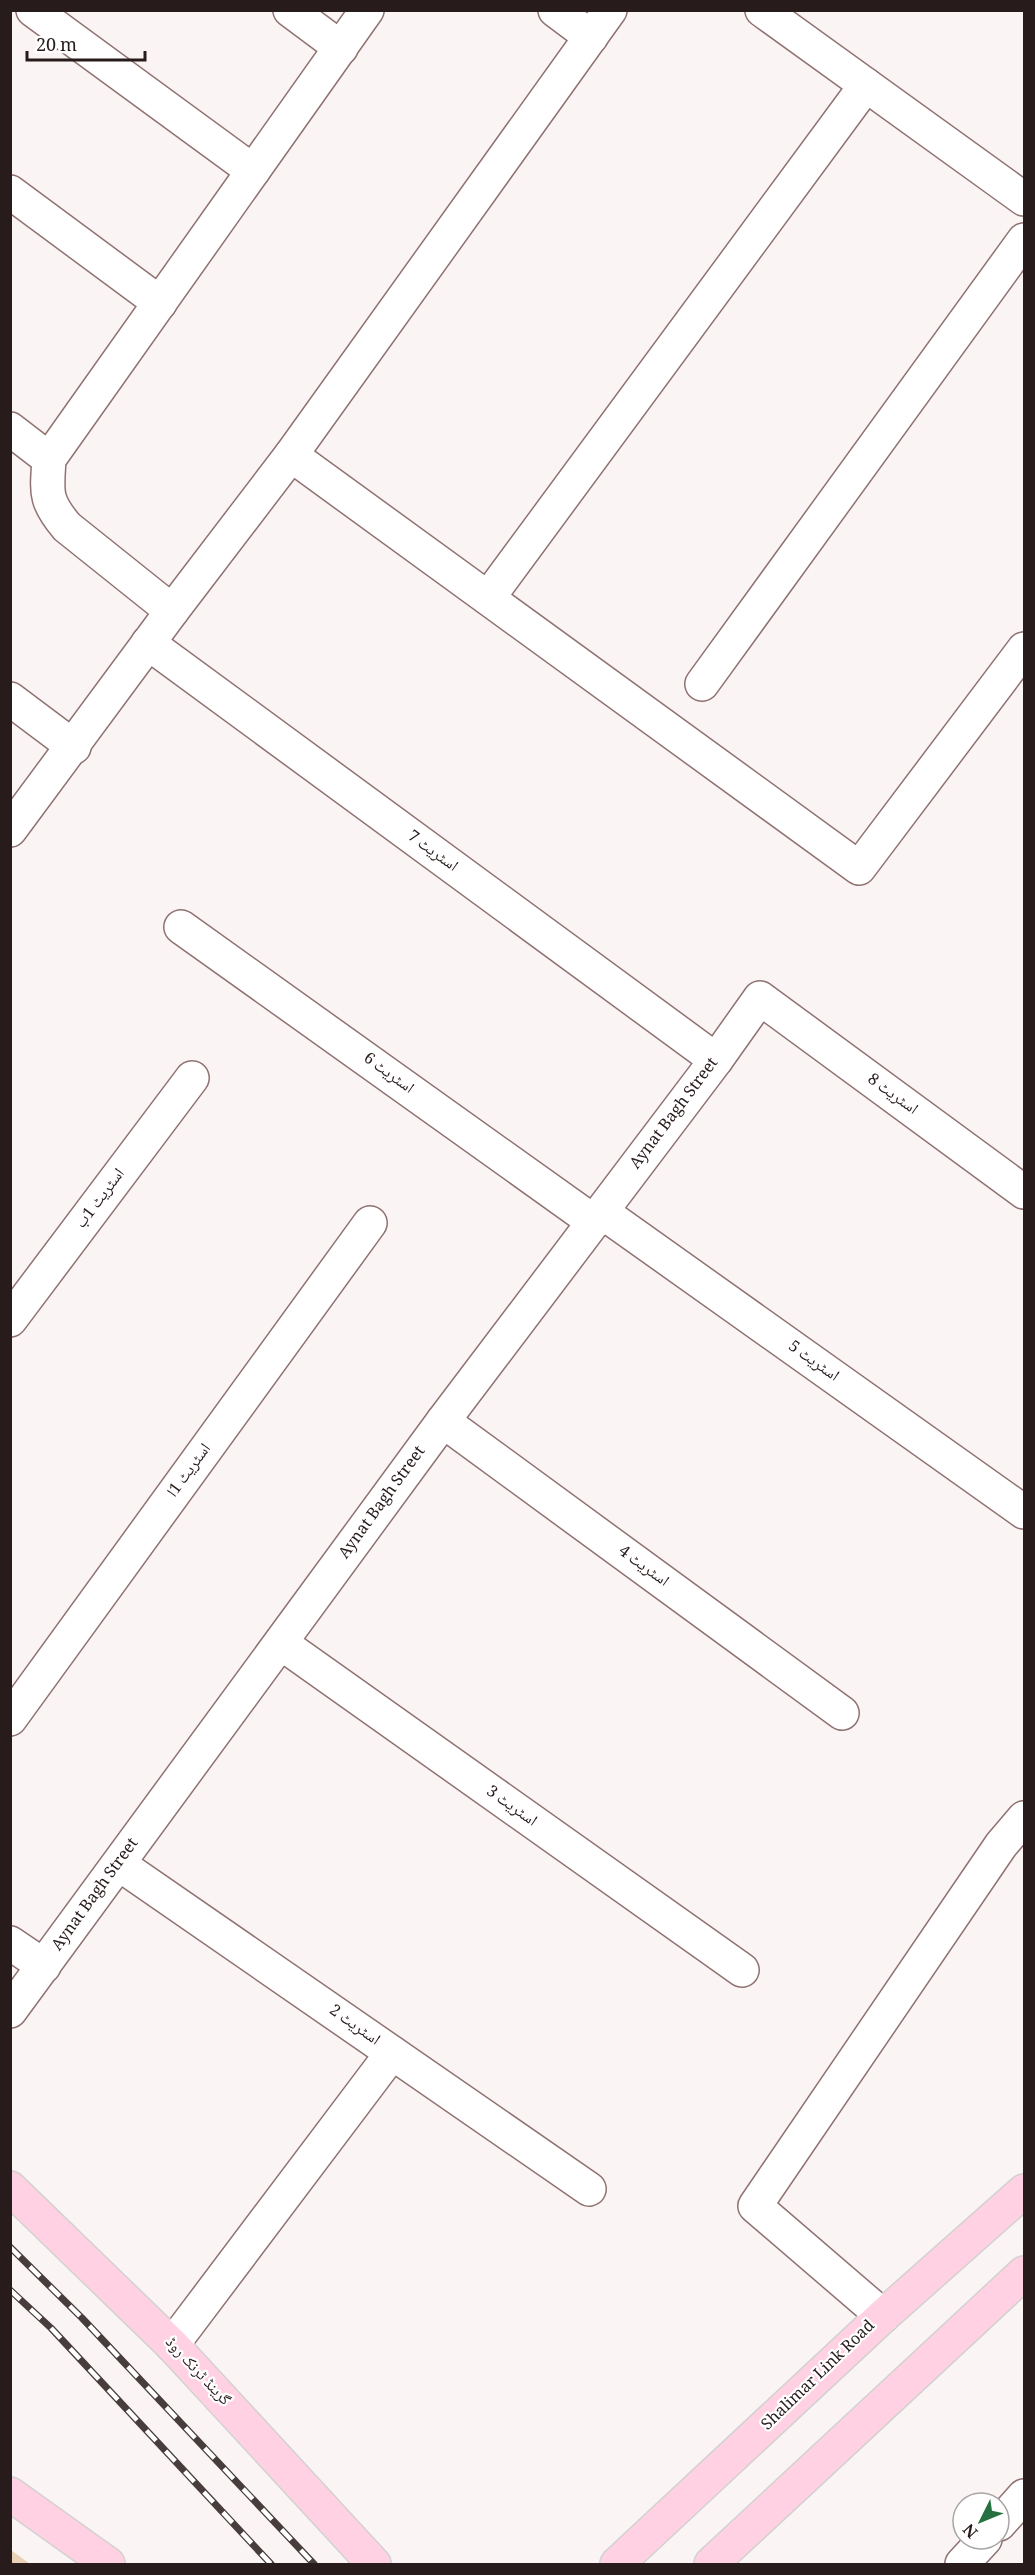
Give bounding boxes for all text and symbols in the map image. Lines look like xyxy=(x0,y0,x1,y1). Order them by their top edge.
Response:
scale bar xyxy=(27,24,146,62)
text: 20 m xyxy=(36,32,77,62)
street label: اسٹریٹ 7 xyxy=(401,824,463,880)
street label: اسٹریٹ 6 xyxy=(357,1046,419,1102)
street label: Aynat Bagh Street xyxy=(624,1052,726,1176)
street label: اسٹریٹ 8 xyxy=(861,1067,923,1123)
street label: اسٹریٹ 1ب xyxy=(69,1163,133,1235)
street label: اسٹریٹ 5 xyxy=(782,1334,844,1390)
street label: اسٹریٹ 1ا xyxy=(161,1438,219,1504)
street label: Aynat Bagh Street xyxy=(333,1440,434,1565)
street label: اسٹریٹ 4 xyxy=(612,1539,674,1595)
street label: اسٹریٹ 3 xyxy=(480,1779,542,1835)
street label: Aynat Bagh Street xyxy=(46,1832,147,1957)
street label: اسٹریٹ 2 xyxy=(323,1998,385,2054)
street label: Shalimar Link Road xyxy=(756,2314,882,2438)
street label: گرینڈ ٹرنک روڈ xyxy=(157,2331,237,2413)
north arrow xyxy=(951,2491,1011,2551)
text: N xyxy=(957,2515,986,2543)

